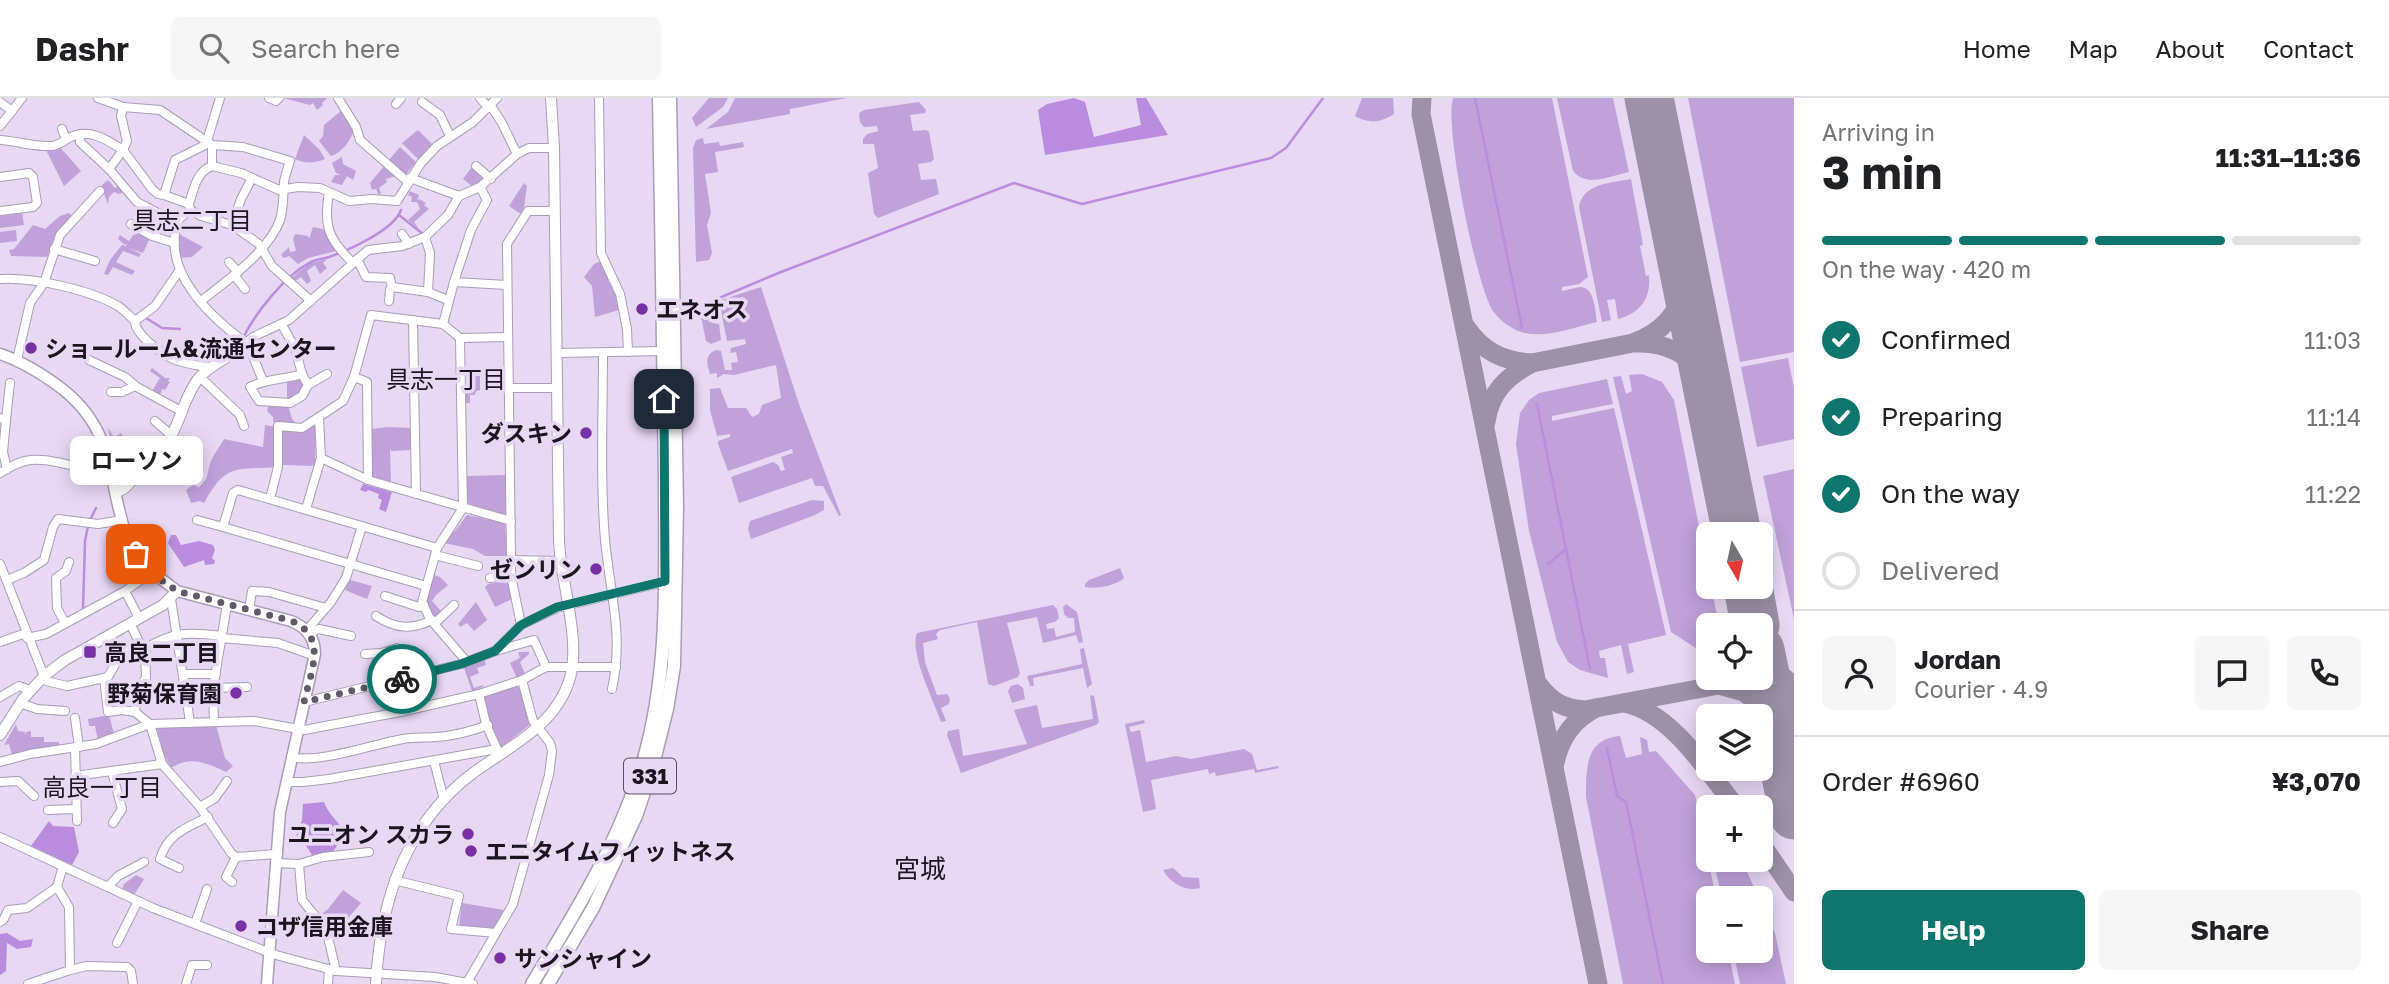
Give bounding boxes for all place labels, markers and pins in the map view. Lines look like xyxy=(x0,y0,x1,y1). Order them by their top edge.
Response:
place label: エネオス xyxy=(656,295,748,323)
marker: エネオス xyxy=(634,301,650,317)
place label: ショールーム&流通センター xyxy=(45,334,337,362)
marker: ショールーム&流通センター xyxy=(23,340,39,356)
pin xyxy=(634,369,694,429)
place label: ダスキン xyxy=(481,419,572,447)
marker: ダスキン xyxy=(578,425,594,441)
callout: ローソン xyxy=(69,435,202,484)
pin xyxy=(106,524,166,584)
place label: ゼンリン xyxy=(490,555,582,583)
marker: ゼンリン xyxy=(588,561,604,577)
place label: 高良二丁目 xyxy=(104,638,219,666)
marker: 高良二丁目 xyxy=(82,644,98,660)
place label: 野菊保育園 xyxy=(107,679,222,707)
marker: 野菊保育園 xyxy=(228,685,244,701)
place label: ユニオン スカラ xyxy=(287,820,454,848)
marker: ユニオン スカラ xyxy=(460,826,476,842)
place label: エニタイムフィットネス xyxy=(485,837,736,865)
marker: エニタイムフィットネス xyxy=(463,843,479,859)
place label: コザ信用金庫 xyxy=(255,912,393,940)
marker: コザ信用金庫 xyxy=(233,918,249,934)
place label: サンシャイン xyxy=(514,944,652,972)
marker: サンシャイン xyxy=(492,950,508,966)

